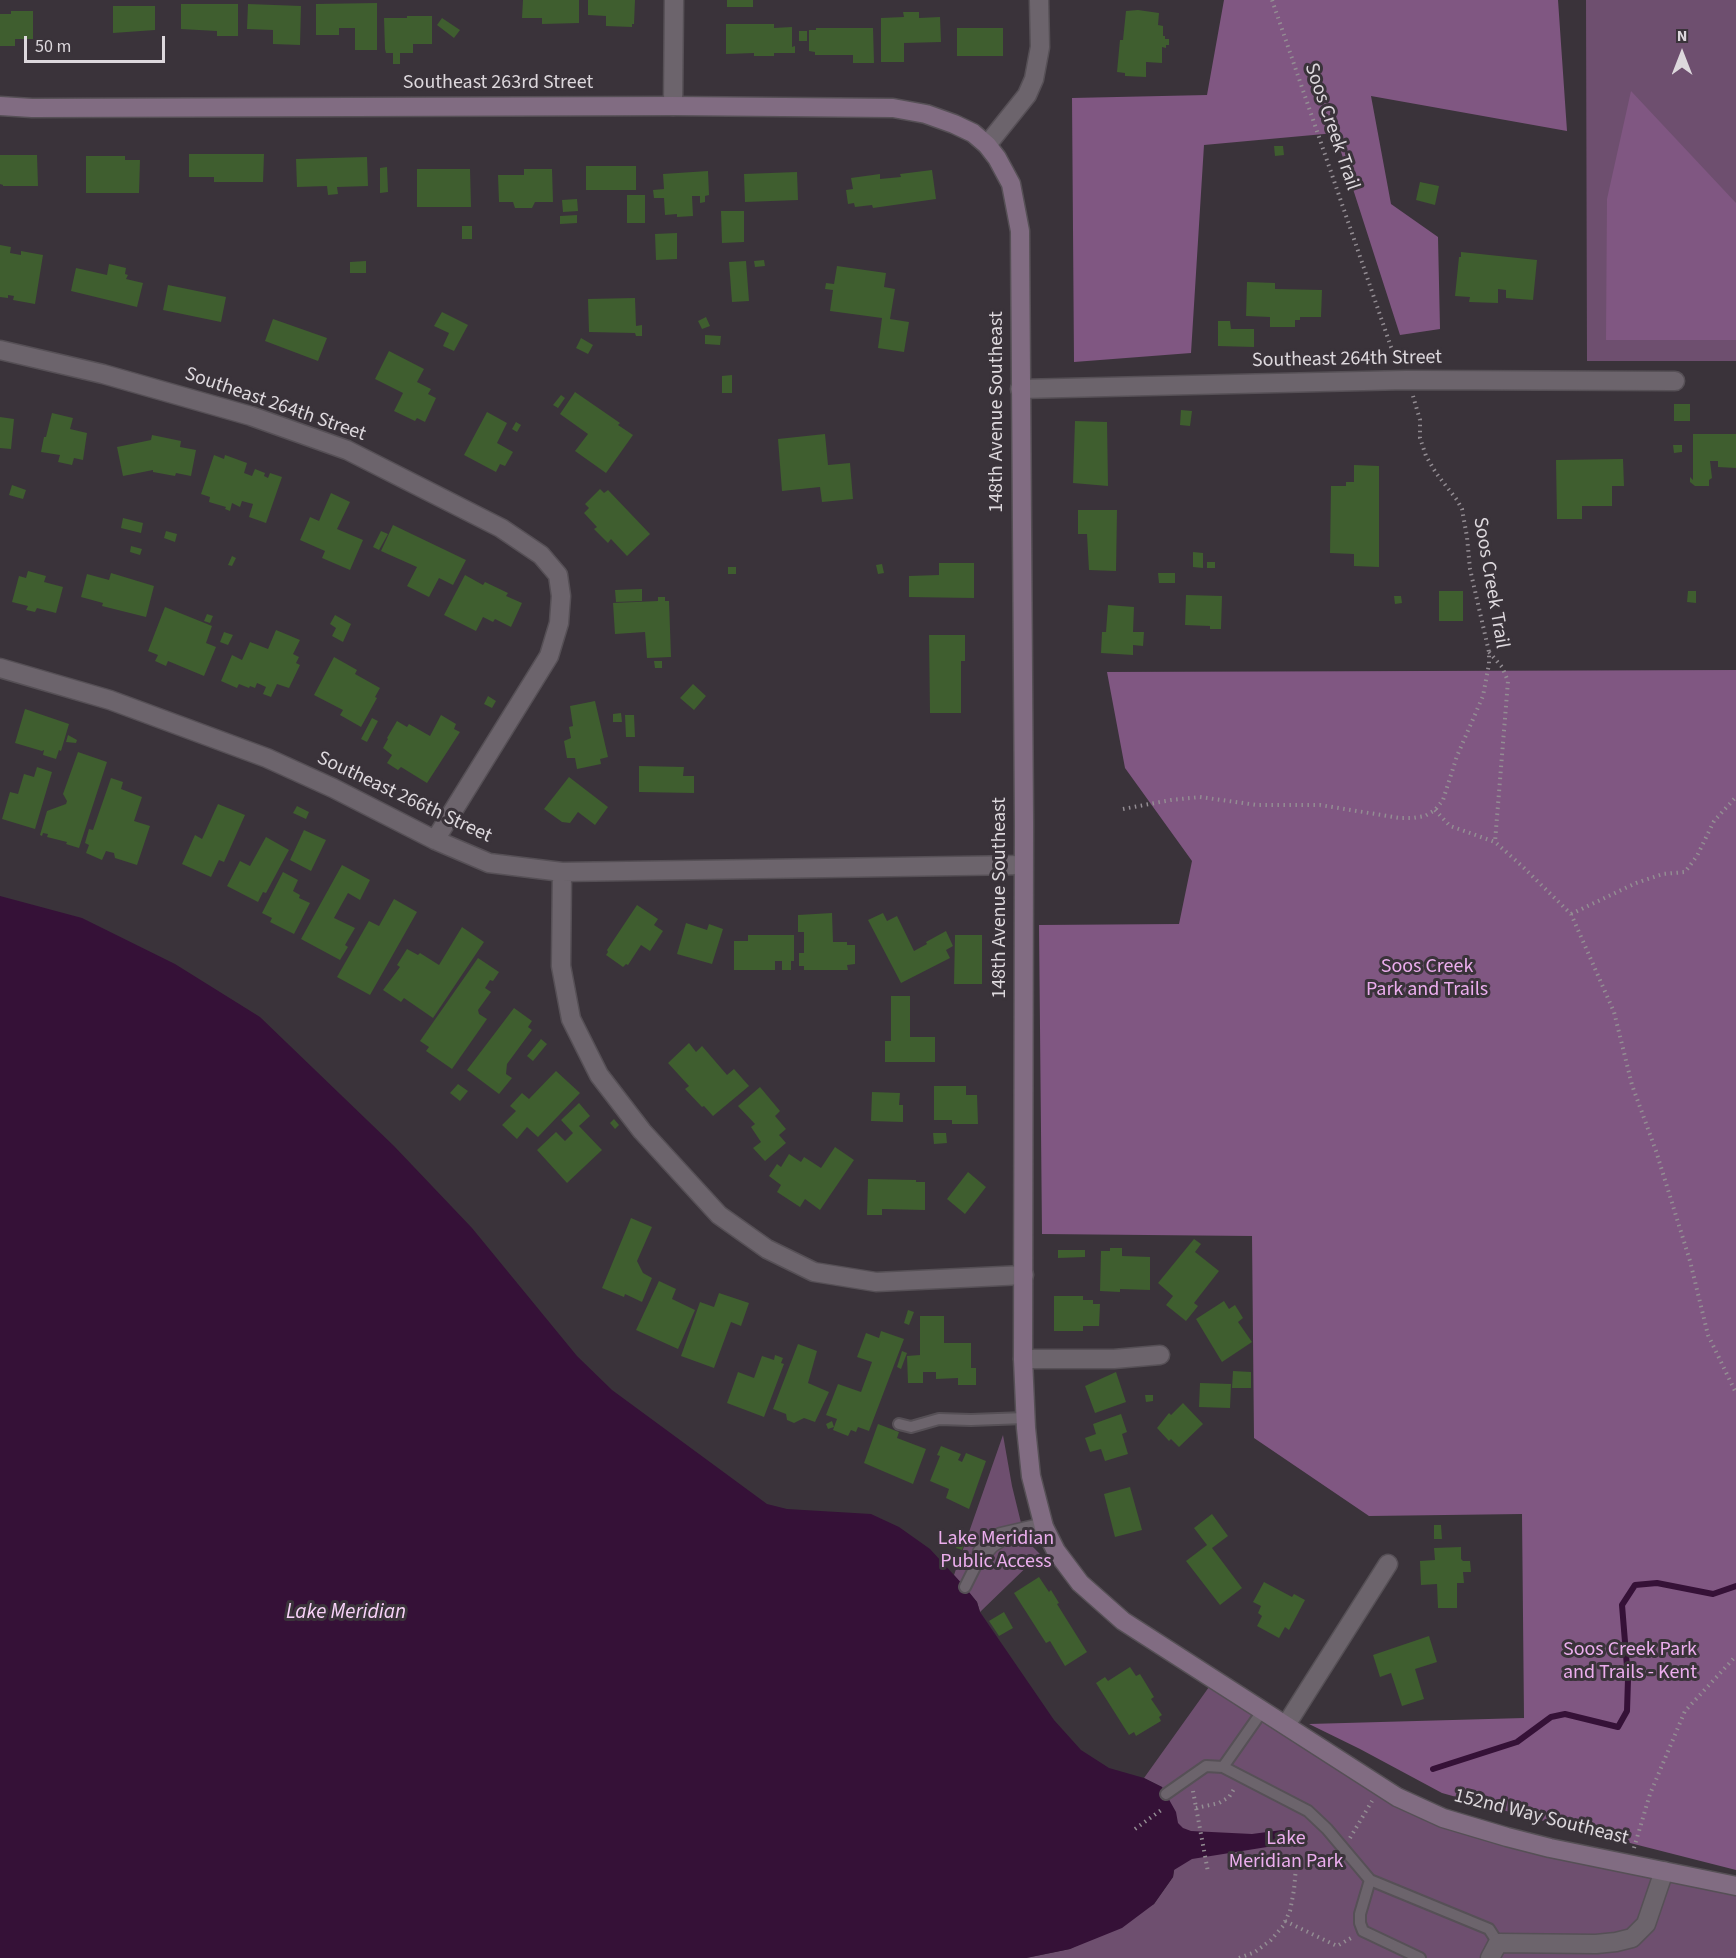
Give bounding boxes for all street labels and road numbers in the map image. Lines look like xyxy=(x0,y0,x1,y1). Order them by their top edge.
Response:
street label: Soos Creek Trail xyxy=(1298,60,1364,194)
street label: Southeast 263rd Street xyxy=(403,72,593,96)
street label: 148th Avenue Southeast xyxy=(986,311,1010,513)
street label: Southeast 264th Street xyxy=(1252,346,1442,374)
street label: Southeast 264th Street xyxy=(181,363,369,447)
street label: Soos Creek Trail xyxy=(1467,515,1513,651)
street label: Southeast 266th Street xyxy=(313,747,495,849)
street label: 148th Avenue Southeast xyxy=(989,797,1013,999)
street label: 152nd Way Southeast xyxy=(1451,1785,1631,1851)

